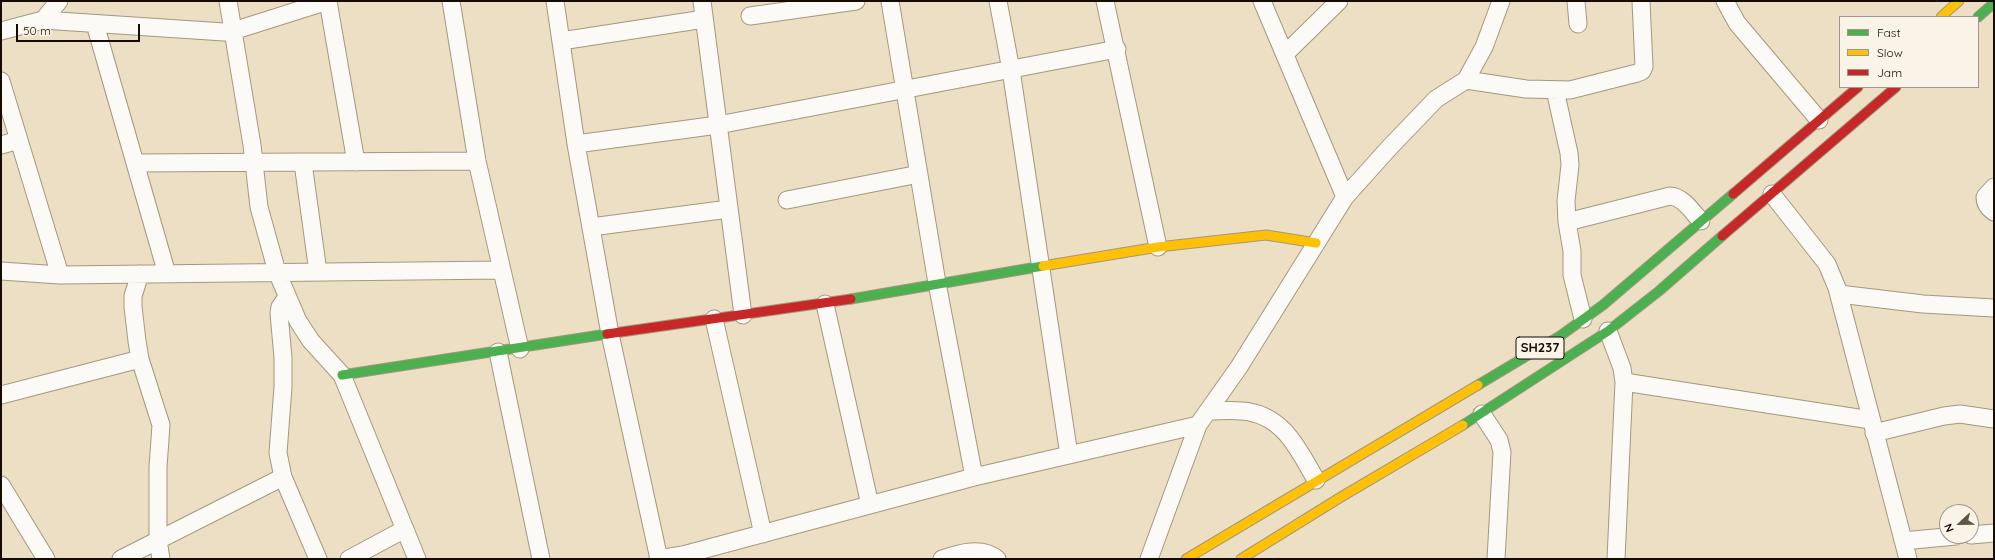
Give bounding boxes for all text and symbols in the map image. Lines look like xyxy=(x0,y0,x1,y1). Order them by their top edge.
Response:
scale bar xyxy=(18,16,142,42)
legend xyxy=(1839,16,1979,88)
text: 50 m xyxy=(23,23,51,38)
text: Fast xyxy=(1877,25,1901,40)
text: Slow xyxy=(1877,45,1903,60)
text: Jam xyxy=(1877,65,1902,80)
road number: SH237 xyxy=(1516,337,1564,359)
north arrow xyxy=(1939,504,1979,544)
text: N xyxy=(1941,522,1957,534)

